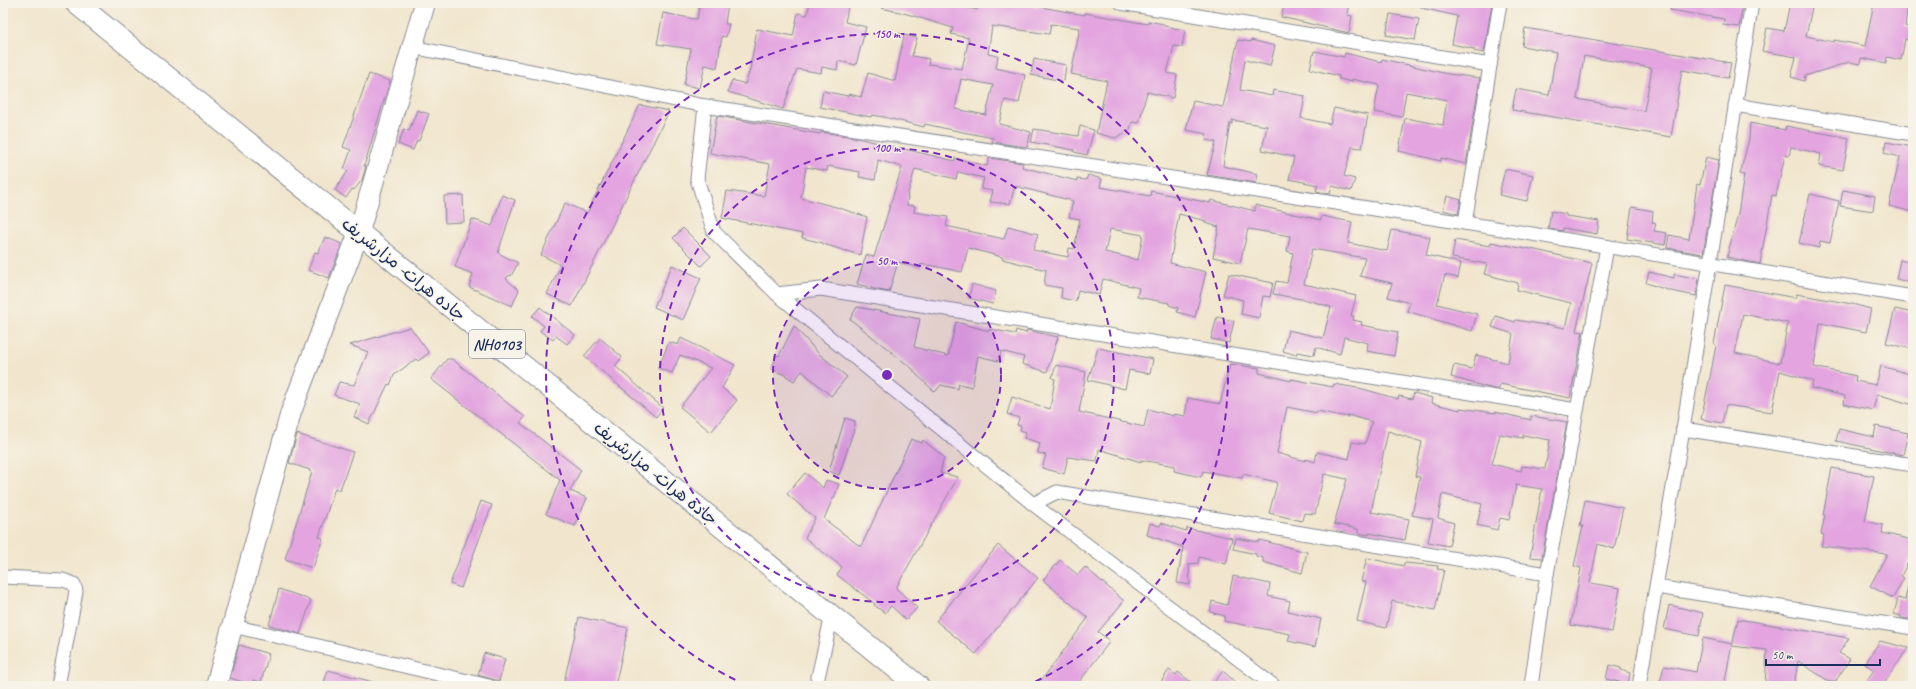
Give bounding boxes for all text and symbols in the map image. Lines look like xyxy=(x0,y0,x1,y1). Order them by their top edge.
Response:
text: 150 m xyxy=(874,26,901,42)
text: 100 m xyxy=(874,140,901,156)
street label: جاده هرات- مزارشریف xyxy=(337,213,470,326)
text: 50 m xyxy=(877,253,898,269)
road number: NH0103 xyxy=(469,330,525,358)
centre of rings xyxy=(880,368,894,382)
street label: جاده هرات- مزارشریف xyxy=(589,417,722,530)
scale bar xyxy=(1766,641,1880,667)
text: 50 m xyxy=(1772,647,1794,663)

